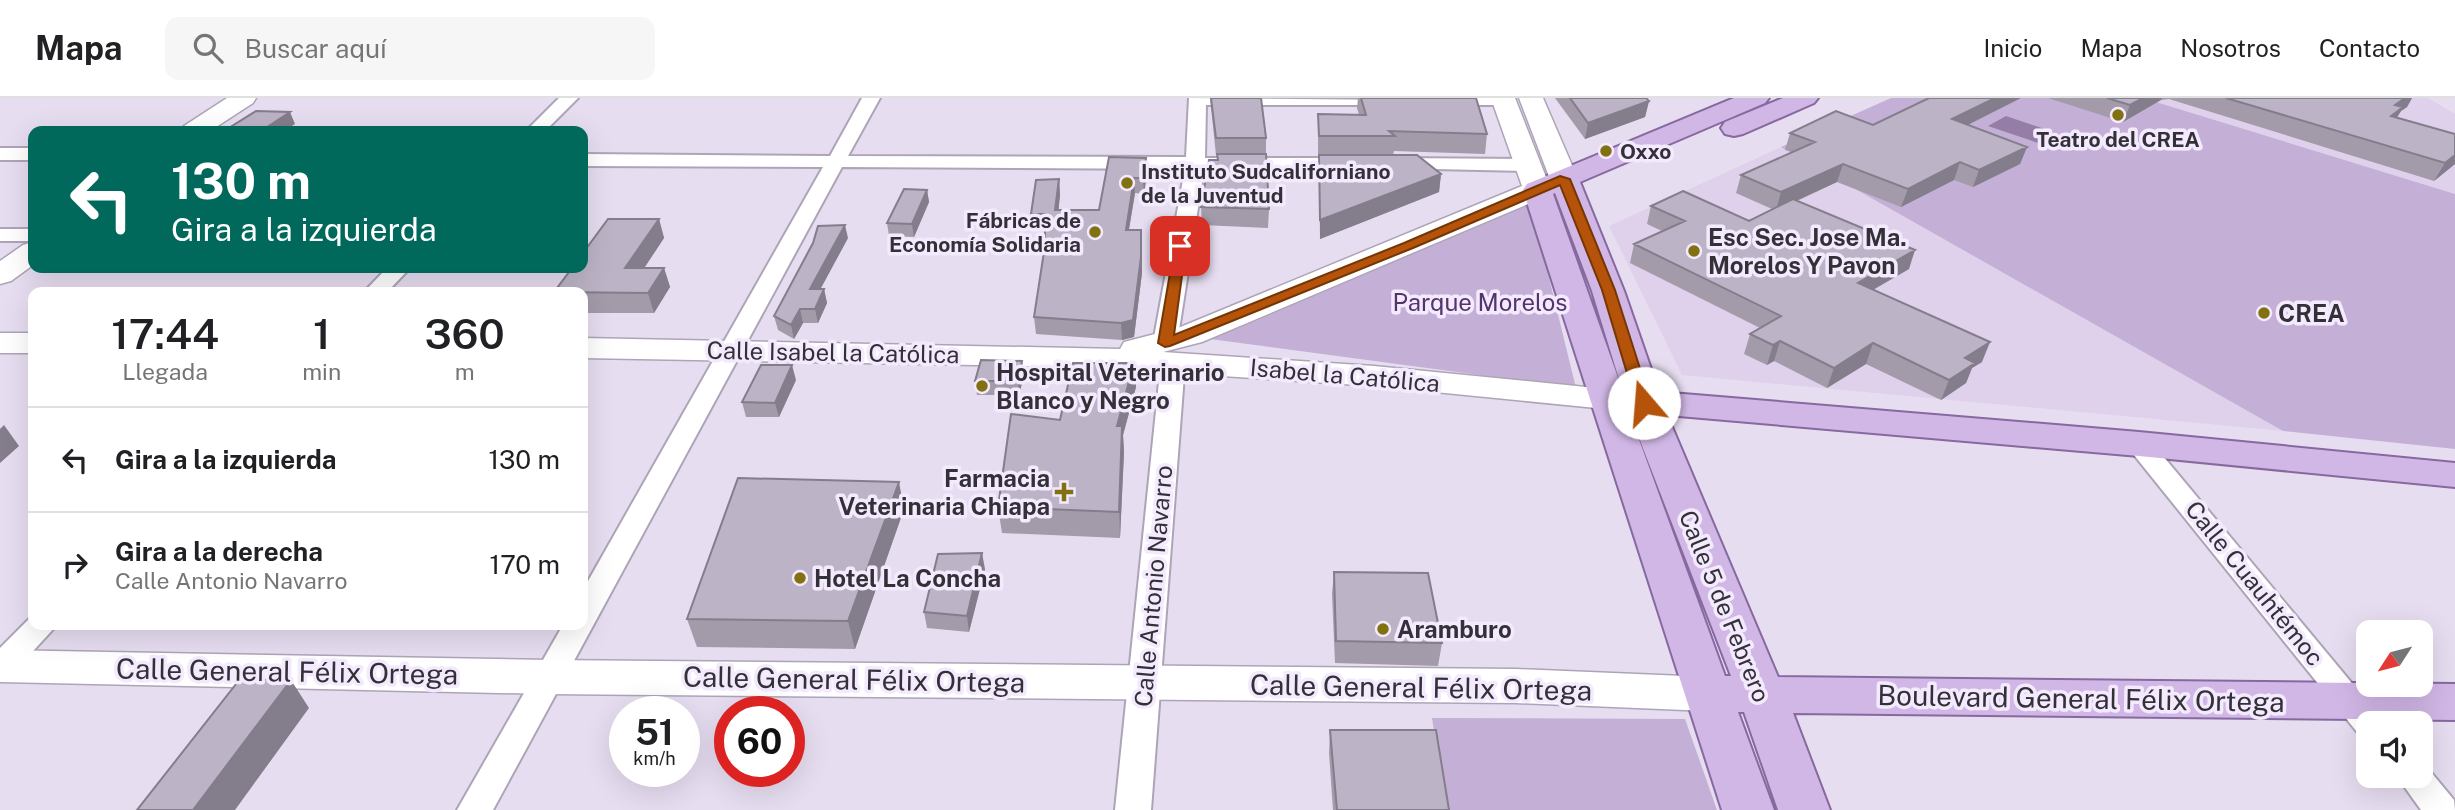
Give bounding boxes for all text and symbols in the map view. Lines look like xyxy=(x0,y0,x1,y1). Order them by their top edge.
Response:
search box xyxy=(165,17,655,80)
text: Mapa xyxy=(35,29,123,67)
icon: search xyxy=(189,29,227,67)
text: Buscar aquí xyxy=(245,33,386,64)
text: Inicio xyxy=(1983,34,2042,62)
text: Mapa xyxy=(2080,34,2142,62)
text: Nosotros xyxy=(2180,34,2281,62)
text: Contacto xyxy=(2319,34,2420,62)
marker: Teatro del CREA xyxy=(2110,107,2126,123)
place label: Teatro del CREA xyxy=(2036,127,2200,152)
place label: Oxxo xyxy=(1620,139,1671,164)
marker: Oxxo xyxy=(1598,143,1614,159)
text: 130 m xyxy=(171,152,311,210)
icon: left xyxy=(56,154,147,245)
place label: Instituto Sudcaliforniano de la Juventud xyxy=(1141,159,1390,208)
marker: Instituto Sudcaliforniano de la Juventud xyxy=(1119,175,1135,191)
place label: Fábricas de Economía Solidaria xyxy=(889,208,1081,257)
text: Gira a la izquierda xyxy=(171,211,437,248)
pin xyxy=(1150,216,1210,276)
place label: Esc Sec. Jose Ma. Morelos Y Pavon xyxy=(1708,223,1907,279)
marker: Fábricas de Economía Solidaria xyxy=(1087,224,1103,240)
icon: arrive xyxy=(1161,227,1199,265)
marker: Esc Sec. Jose Ma. Morelos Y Pavon xyxy=(1686,243,1702,259)
park label: Parque Morelos xyxy=(1393,288,1567,316)
place label: CREA xyxy=(2278,299,2345,327)
marker: CREA xyxy=(2256,305,2272,321)
text: 17:44 xyxy=(111,309,219,358)
text: 1 xyxy=(313,309,331,358)
text: 360 xyxy=(424,309,505,358)
street label: Calle Isabel la Católica xyxy=(706,336,960,368)
street label: Isabel la Católica xyxy=(1249,353,1441,397)
text: Llegada xyxy=(122,358,208,385)
text: min xyxy=(302,358,341,385)
text: m xyxy=(455,358,475,385)
place label: Hospital Veterinario Blanco y Negro xyxy=(996,358,1225,414)
position arrow xyxy=(1607,366,1681,440)
marker: Hospital Veterinario Blanco y Negro xyxy=(974,378,990,394)
icon: left xyxy=(56,441,94,479)
text: Gira a la izquierda xyxy=(115,444,337,475)
text: 130 m xyxy=(488,444,560,475)
place label: Farmacia Veterinaria Chiapa xyxy=(839,464,1050,520)
street label: Calle Antonio Navarro xyxy=(1128,464,1178,708)
marker: Farmacia Veterinaria Chiapa xyxy=(1056,484,1072,500)
street label: Calle Cuauhtémoc xyxy=(2180,495,2330,671)
street label: Calle 5 de Febrero xyxy=(1674,506,1776,706)
text: Gira a la derecha xyxy=(115,536,323,567)
icon: right xyxy=(56,546,94,584)
text: 170 m xyxy=(490,549,560,580)
place label: Hotel La Concha xyxy=(814,564,1001,592)
text: Calle Antonio Navarro xyxy=(115,567,348,594)
marker: Hotel La Concha xyxy=(792,570,808,586)
place label: Aramburo xyxy=(1397,615,1512,643)
north arrow xyxy=(2356,620,2432,696)
map controls xyxy=(2356,620,2433,788)
marker: Aramburo xyxy=(1375,621,1391,637)
street label: Calle General Félix Ortega xyxy=(116,652,458,690)
street label: Calle General Félix Ortega xyxy=(683,660,1025,698)
street label: Calle General Félix Ortega xyxy=(1250,668,1592,706)
street label: Boulevard General Félix Ortega xyxy=(1877,678,2285,718)
speed limit sign: 60 xyxy=(714,696,805,787)
button: sound xyxy=(2356,711,2433,788)
text: 51 xyxy=(635,712,674,753)
text: km/h xyxy=(633,748,676,769)

